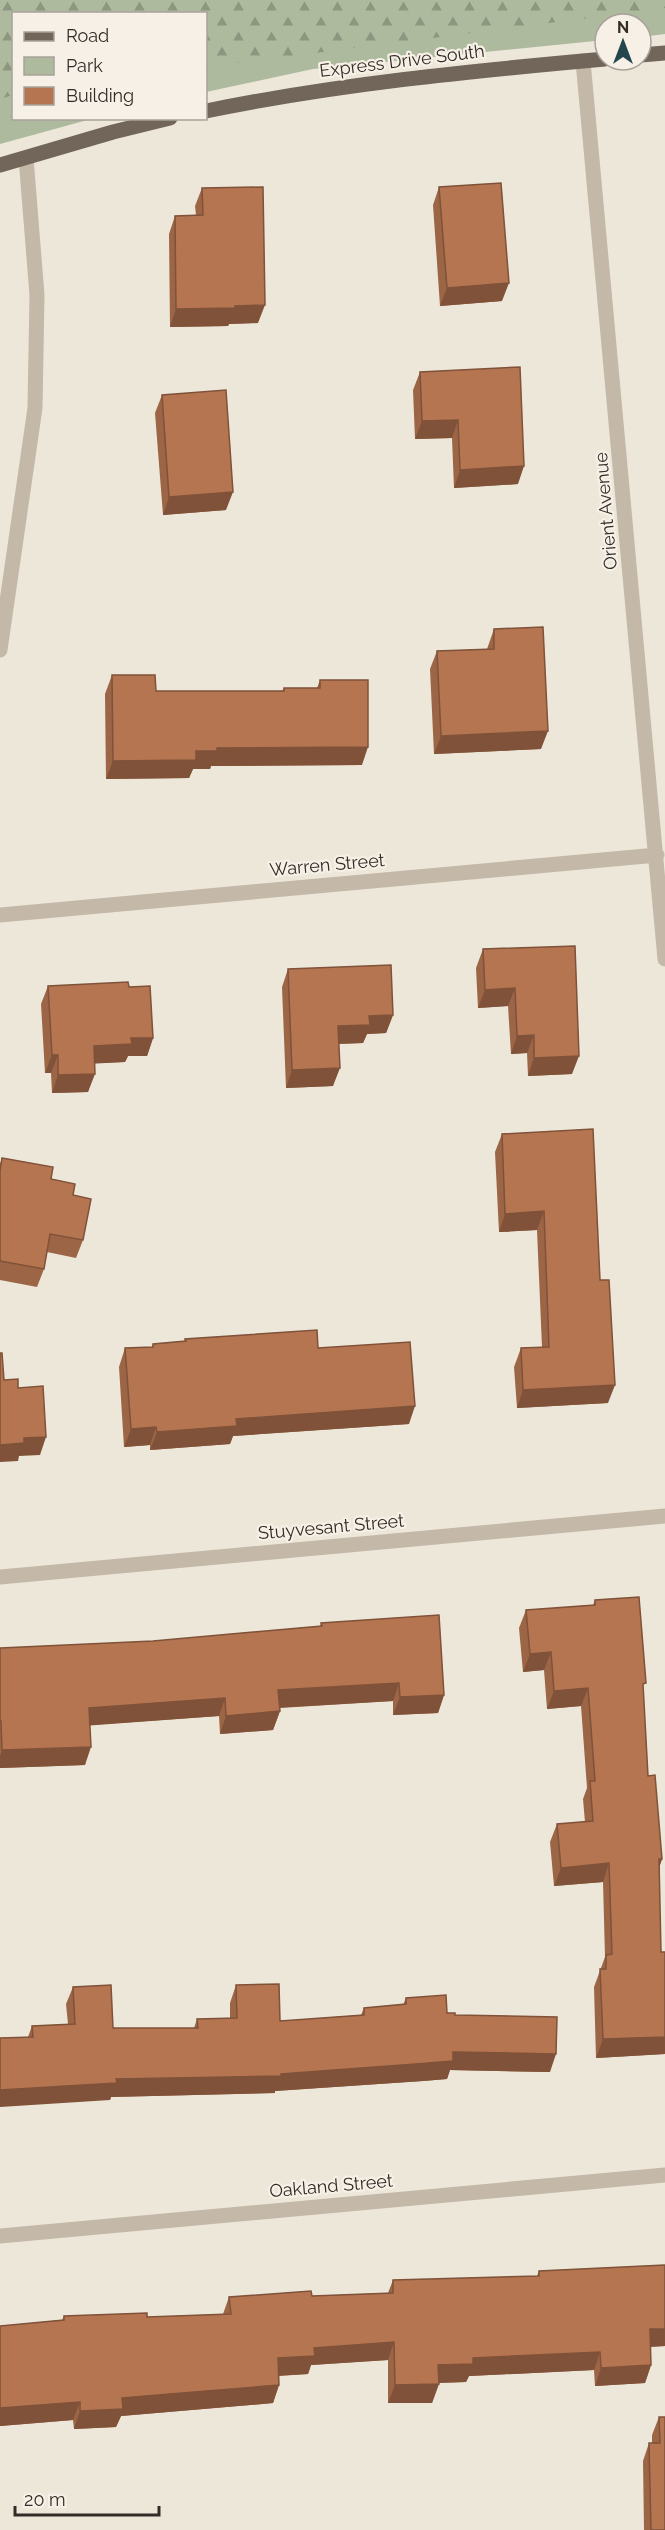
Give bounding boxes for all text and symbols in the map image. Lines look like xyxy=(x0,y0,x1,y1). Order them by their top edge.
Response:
legend xyxy=(12,12,207,120)
north arrow xyxy=(593,12,653,72)
text: N xyxy=(617,18,629,37)
text: Road xyxy=(66,25,109,46)
street label: Express Drive South xyxy=(318,40,486,81)
text: Park xyxy=(66,55,103,76)
text: Building xyxy=(66,85,134,106)
street label: Orient Avenue xyxy=(590,451,621,571)
street label: Warren Street xyxy=(268,849,385,880)
street label: Stuyvesant Street xyxy=(257,1510,405,1543)
street label: Oakland Street xyxy=(268,2170,393,2201)
scale bar xyxy=(15,2479,159,2517)
text: 20 m xyxy=(24,2489,66,2510)

